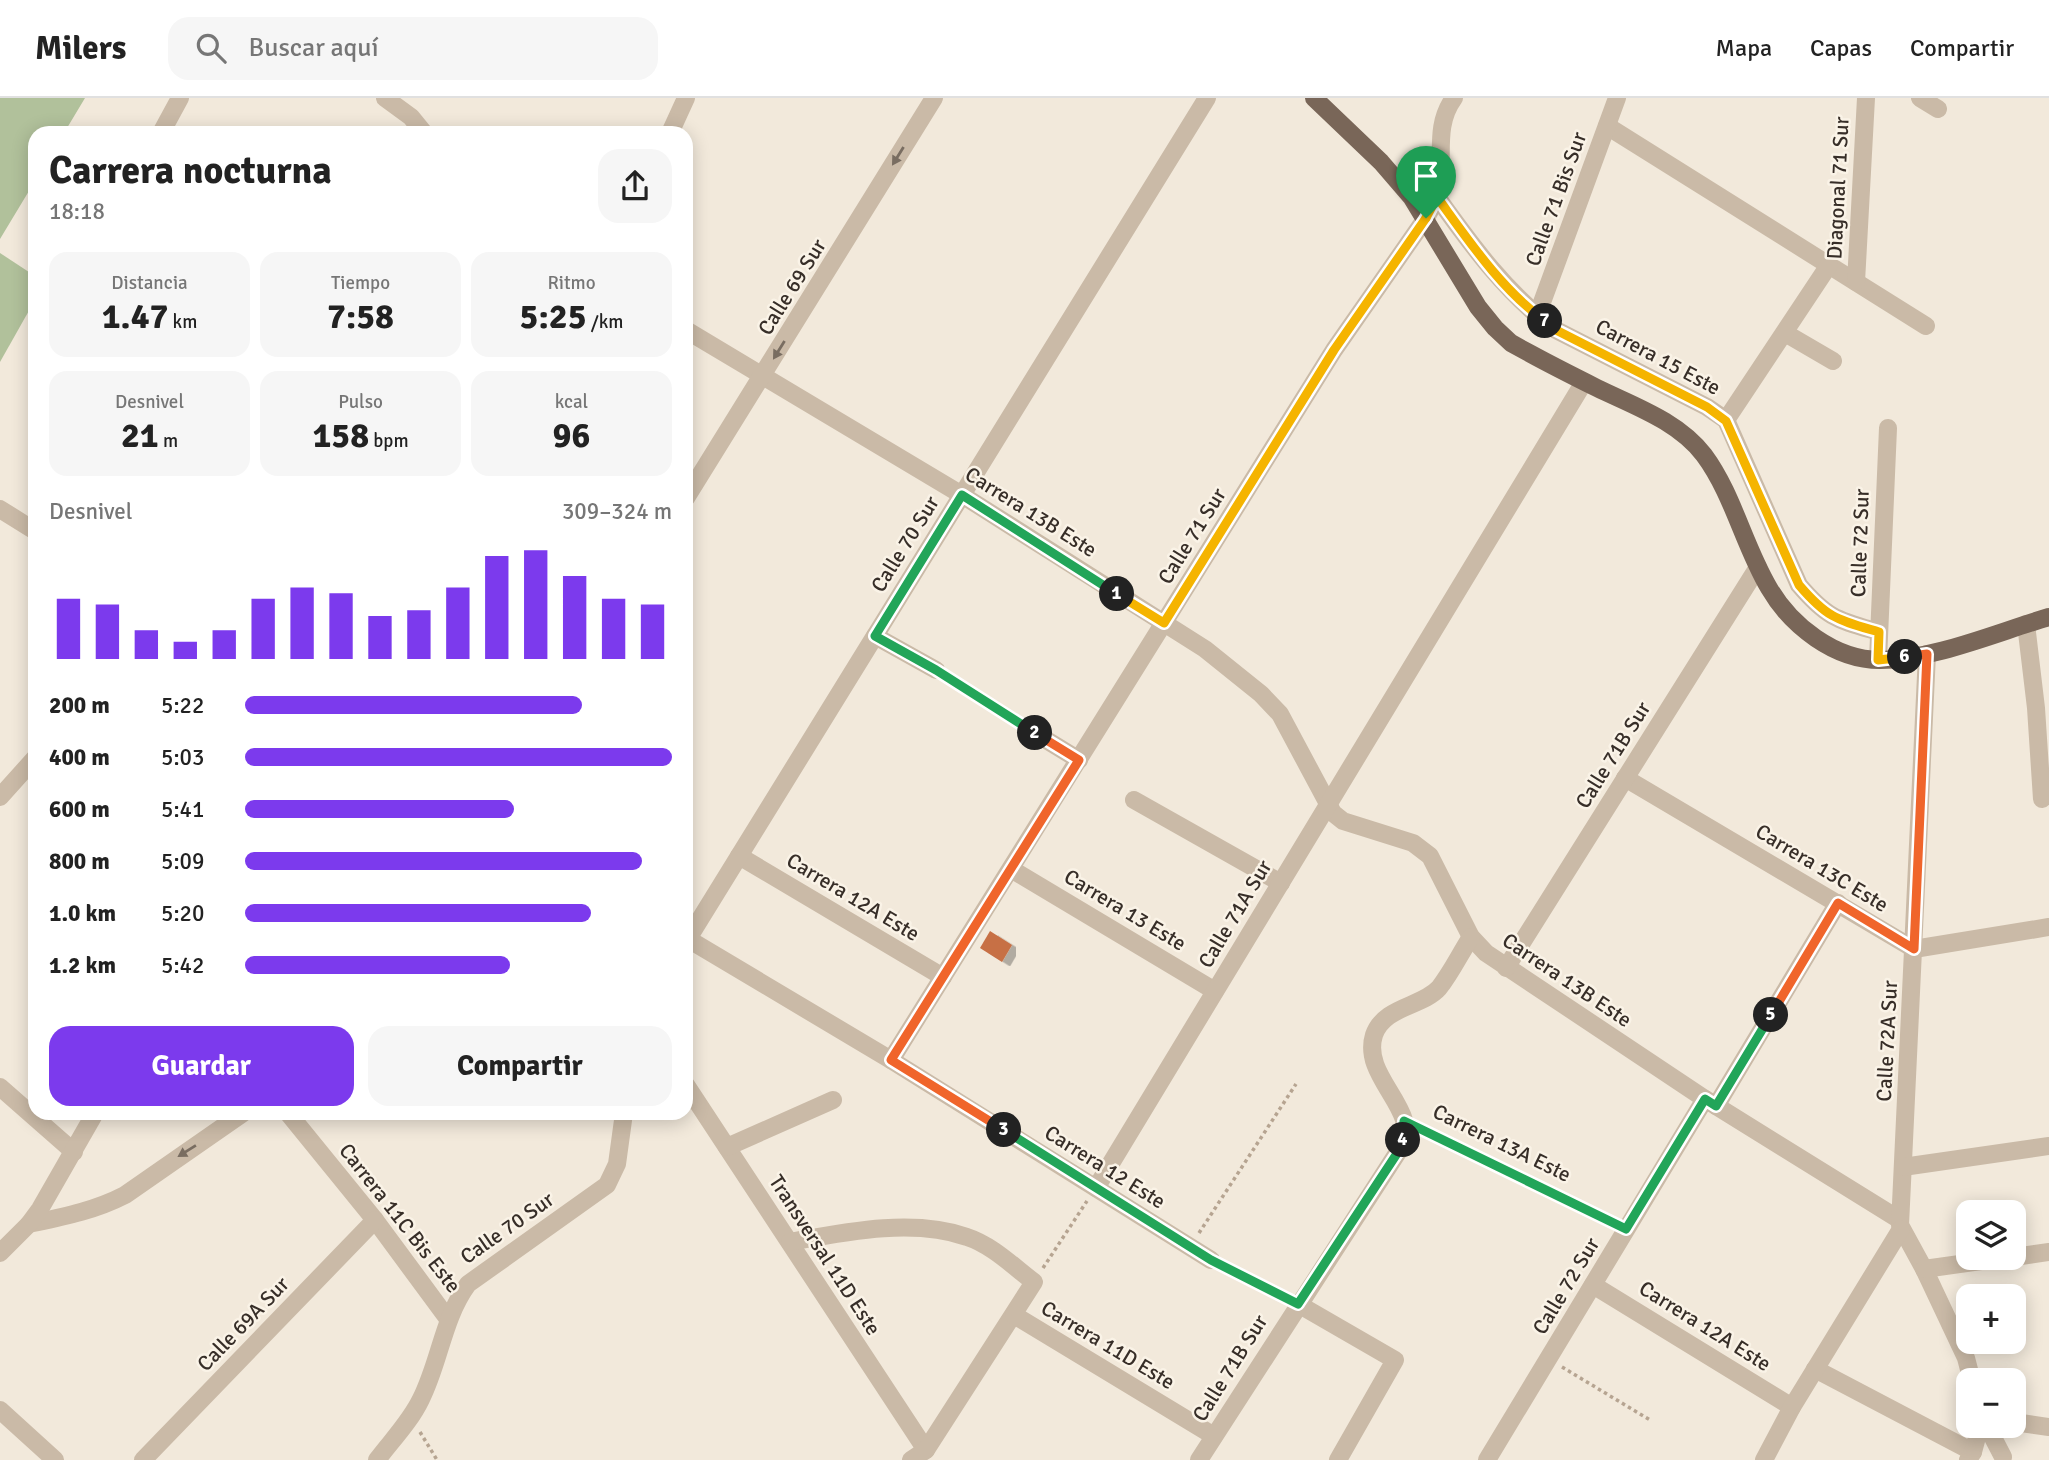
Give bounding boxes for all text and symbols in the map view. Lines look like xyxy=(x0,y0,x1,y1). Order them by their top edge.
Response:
search box xyxy=(168,17,658,80)
text: Milers xyxy=(35,28,126,69)
icon: search xyxy=(192,29,230,67)
text: Buscar aquí xyxy=(248,32,379,64)
text: Mapa xyxy=(1716,33,1772,63)
text: Capas xyxy=(1810,33,1872,63)
text: Compartir xyxy=(1910,33,2014,63)
street label: Diagonal 71 Sur xyxy=(1821,116,1855,260)
street label: Calle 71 Bis Sur xyxy=(1520,128,1592,270)
pin xyxy=(1396,146,1456,218)
text: Carrera nocturna xyxy=(49,147,332,194)
one-way arrow xyxy=(892,147,905,166)
button: share xyxy=(598,149,672,223)
icon: arrive xyxy=(1407,157,1445,195)
text: 18:18 xyxy=(49,197,105,226)
street label: Calle 69 Sur xyxy=(752,234,832,340)
text: Distancia xyxy=(111,271,188,295)
text: Tiempo xyxy=(331,271,390,295)
text: Ritmo xyxy=(547,271,596,295)
text: 1.47 xyxy=(102,295,168,338)
text: 7:58 xyxy=(327,295,394,338)
text: 5:25 xyxy=(520,295,587,338)
pin: 7 xyxy=(1528,304,1562,339)
text: 7 xyxy=(1539,308,1550,332)
text: km xyxy=(168,310,197,334)
text: /km xyxy=(587,310,623,334)
street label: Carrera 15 Este xyxy=(1591,313,1725,401)
one-way arrow xyxy=(773,340,786,360)
text: Desnivel xyxy=(115,390,184,414)
text: Pulso xyxy=(338,390,383,414)
text: kcal xyxy=(555,390,588,414)
text: 21 xyxy=(121,414,159,457)
text: 158 xyxy=(312,414,369,457)
text: 96 xyxy=(553,414,590,457)
text: m xyxy=(159,429,178,453)
text: bpm xyxy=(369,429,409,453)
street label: Carrera 13B Este xyxy=(960,461,1102,563)
street label: Calle 71 Sur xyxy=(1152,483,1232,589)
street label: Calle 72 Sur xyxy=(1845,488,1875,598)
street label: Calle 70 Sur xyxy=(865,491,945,597)
text: Desnivel xyxy=(49,497,132,526)
text: 309–324 m xyxy=(562,497,672,526)
pin: 1 xyxy=(1100,576,1134,612)
text: 1 xyxy=(1111,581,1122,605)
pin: 6 xyxy=(1888,640,1923,674)
text: 6 xyxy=(1899,644,1910,668)
text: 200 m xyxy=(49,691,110,720)
text: 5:22 xyxy=(161,691,204,720)
street label: Calle 71B Sur xyxy=(1570,697,1656,813)
pin: 2 xyxy=(1018,716,1052,750)
text: 2 xyxy=(1029,720,1040,744)
text: 400 m xyxy=(49,743,110,772)
text: 5:03 xyxy=(161,743,204,772)
text: 600 m xyxy=(49,795,110,824)
text: 5:41 xyxy=(161,795,204,824)
street label: Carrera 13C Este xyxy=(1751,818,1893,918)
text: 800 m xyxy=(49,847,110,876)
text: 5:09 xyxy=(161,847,204,876)
street label: Carrera 12A Este xyxy=(782,847,924,947)
street label: Calle 71A Sur xyxy=(1193,855,1278,973)
street label: Carrera 13 Este xyxy=(1059,863,1191,957)
text: 1.0 km xyxy=(49,899,116,928)
text: 5:20 xyxy=(161,899,204,928)
street label: Carrera 13B Este xyxy=(1497,927,1637,1033)
text: 1.2 km xyxy=(49,951,116,980)
text: 5:42 xyxy=(161,951,204,980)
street label: Calle 72A Sur xyxy=(1871,980,1903,1102)
pin: 5 xyxy=(1754,998,1788,1032)
text: 5 xyxy=(1765,1002,1776,1026)
button: Guardar xyxy=(49,1026,354,1106)
button: Compartir xyxy=(368,1026,672,1106)
street label: Carrera 13A Este xyxy=(1429,1098,1575,1188)
pin: 3 xyxy=(986,1112,1021,1148)
text: 3 xyxy=(998,1117,1009,1141)
street label: Carrera 12 Este xyxy=(1040,1120,1170,1214)
pin: 4 xyxy=(1386,1122,1420,1158)
text: 4 xyxy=(1397,1127,1408,1151)
street label: Carrera 11C Bis Este xyxy=(334,1138,466,1298)
one-way arrow xyxy=(177,1145,197,1158)
street label: Transversal 11D Este xyxy=(763,1170,887,1340)
street label: Calle 70 Sur xyxy=(455,1186,559,1270)
map controls xyxy=(1956,1200,2026,1438)
button: layers xyxy=(1956,1200,2026,1270)
street label: Calle 72 Sur xyxy=(1527,1233,1605,1339)
street label: Calle 69A Sur xyxy=(192,1271,295,1377)
street label: Carrera 12A Este xyxy=(1634,1275,1776,1377)
button: + xyxy=(1956,1284,2026,1354)
street label: Carrera 11D Este xyxy=(1036,1295,1180,1395)
street label: Calle 71B Sur xyxy=(1187,1310,1273,1426)
button: − xyxy=(1956,1368,2026,1438)

